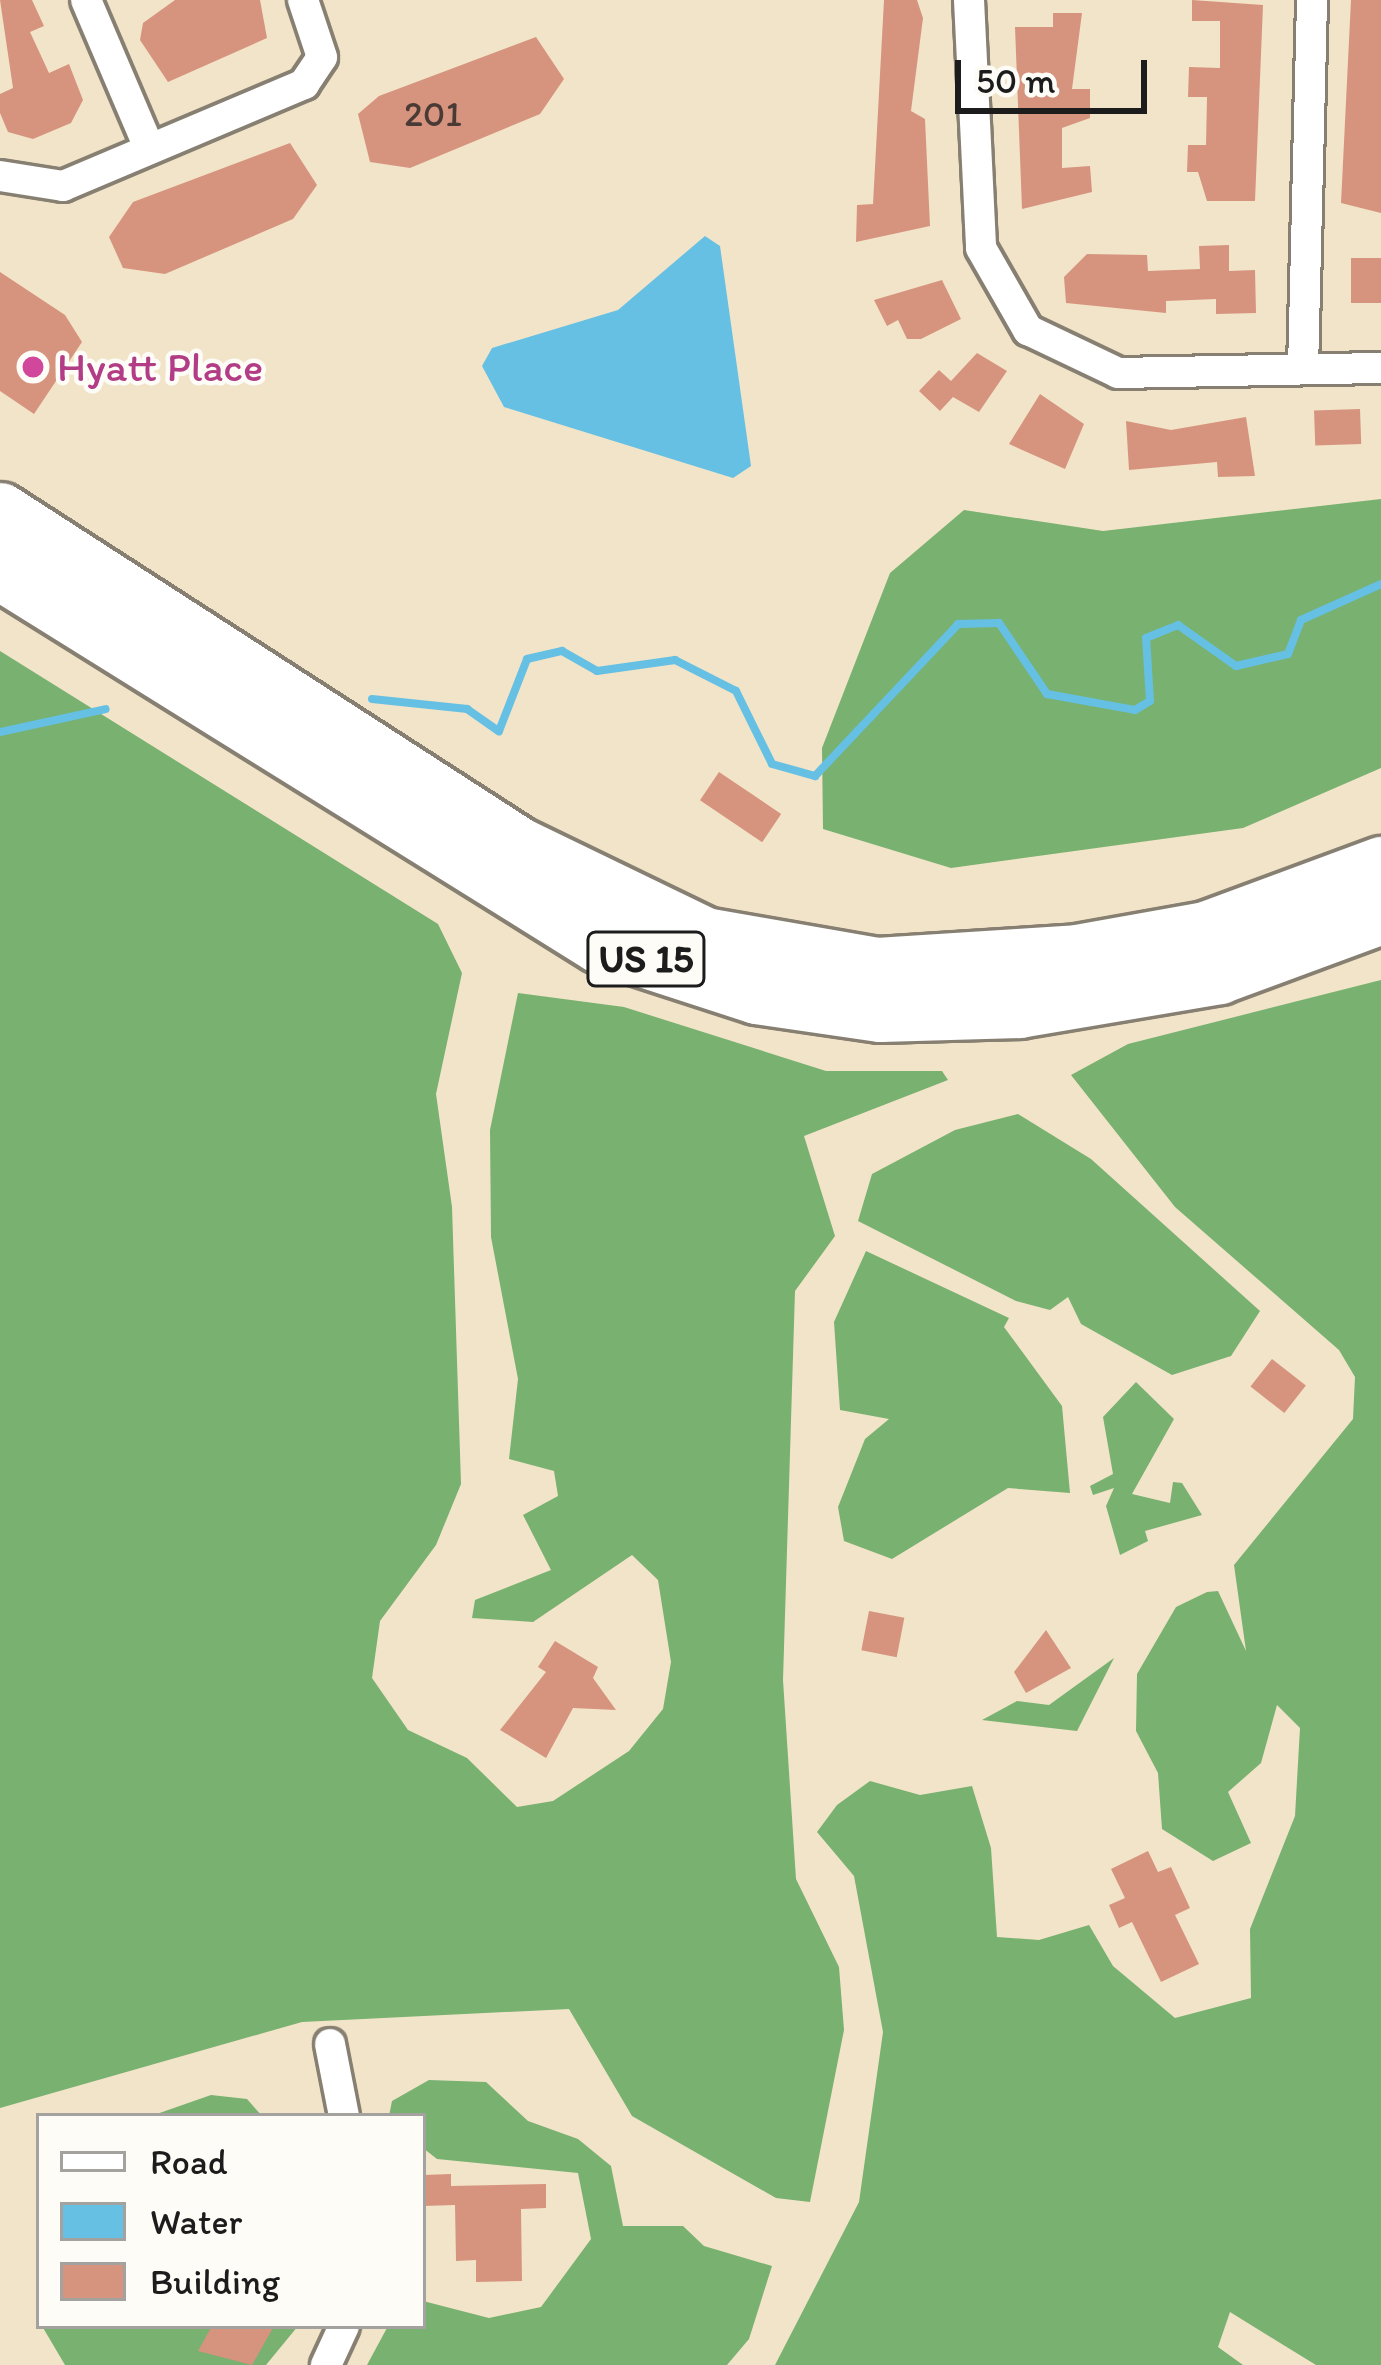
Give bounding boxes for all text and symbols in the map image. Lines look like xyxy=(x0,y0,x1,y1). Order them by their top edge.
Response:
scale bar xyxy=(961,36,1153,110)
text: 50 m xyxy=(976,59,1055,102)
house number: 201 xyxy=(404,92,462,136)
place label: Hyatt Place xyxy=(57,342,264,392)
marker: Hyatt Place xyxy=(20,354,46,380)
road number: US 15 xyxy=(586,926,706,992)
legend xyxy=(36,2113,426,2329)
text: Road xyxy=(150,2140,228,2183)
text: Water xyxy=(150,2200,242,2243)
text: Building xyxy=(150,2260,280,2303)

